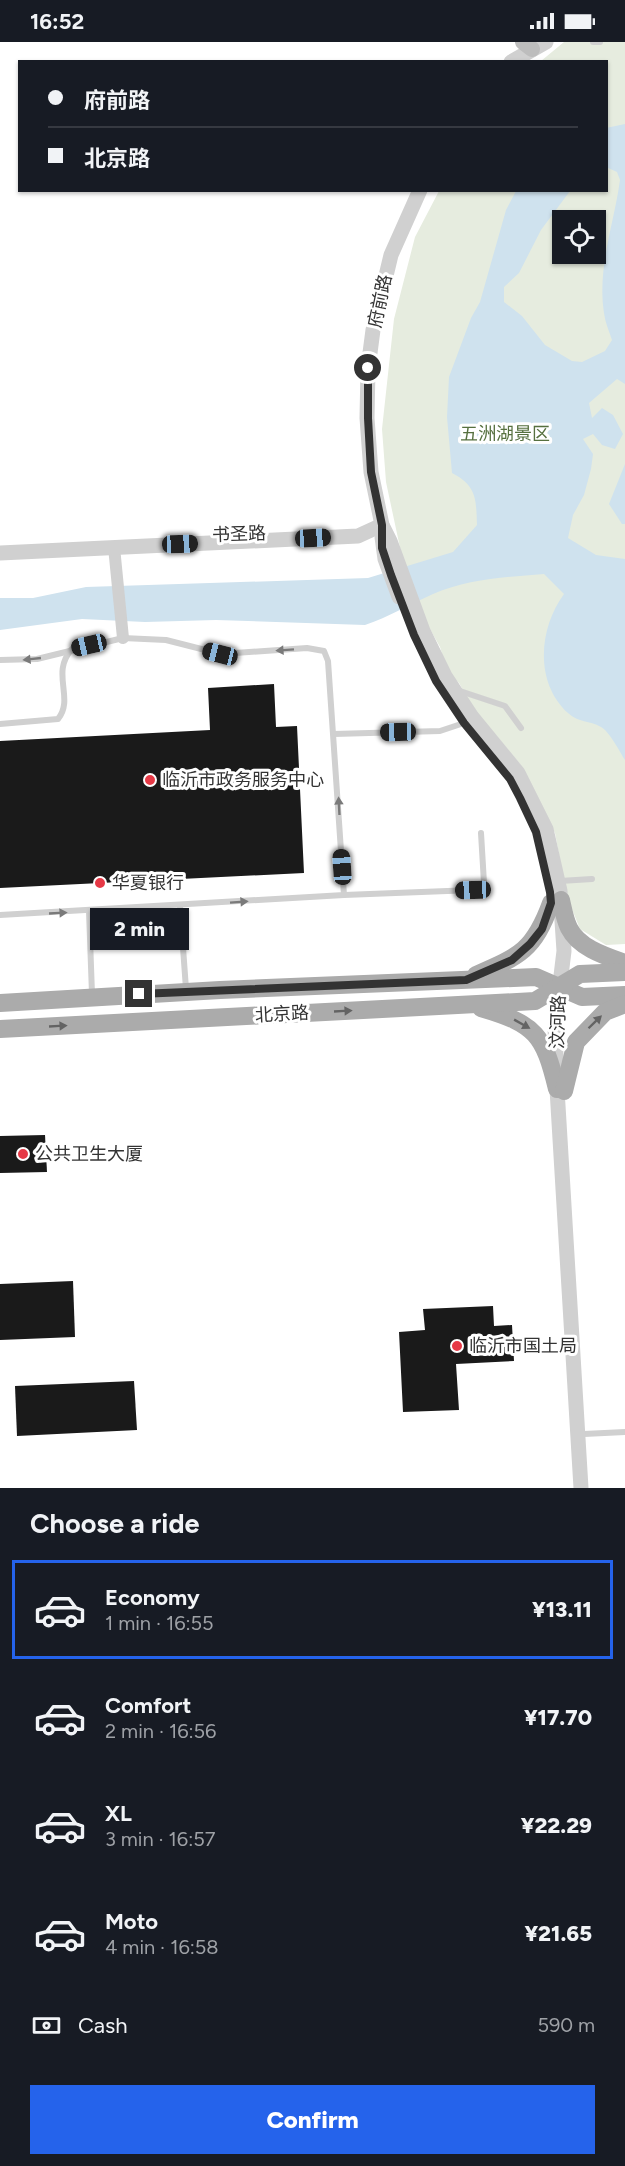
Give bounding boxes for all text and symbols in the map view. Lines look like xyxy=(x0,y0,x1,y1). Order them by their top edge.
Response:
text: 16:52 xyxy=(30,8,84,35)
text: 府前路 xyxy=(84,87,150,114)
text: 北京路 xyxy=(84,145,150,172)
map controls xyxy=(552,210,606,264)
button: locate xyxy=(552,210,606,264)
street label: 府前路 xyxy=(364,272,396,330)
route start xyxy=(354,354,381,381)
park label: 五洲湖景区 xyxy=(460,423,550,445)
street label: 书圣路 xyxy=(212,522,266,546)
car xyxy=(295,528,331,548)
car xyxy=(162,534,198,554)
car xyxy=(69,632,109,658)
car xyxy=(200,641,240,667)
one-way arrow xyxy=(276,645,295,654)
one-way arrow xyxy=(22,654,41,663)
car xyxy=(380,723,416,741)
place label: 临沂市政务服务中心 xyxy=(162,769,324,791)
marker: 临沂市政务服务中心 xyxy=(143,773,157,787)
one-way arrow xyxy=(334,796,343,815)
car xyxy=(332,848,352,886)
place label: 华夏银行 xyxy=(112,872,184,894)
marker: 华夏银行 xyxy=(93,876,107,890)
car xyxy=(455,880,491,900)
one-way arrow xyxy=(229,898,248,907)
callout: 2 min xyxy=(90,907,188,949)
one-way arrow xyxy=(49,908,68,917)
text: 2 min xyxy=(114,917,165,941)
route end xyxy=(125,980,152,1007)
street label: 汶河路 xyxy=(546,995,570,1049)
street label: 北京路 xyxy=(254,1002,310,1026)
one-way arrow xyxy=(333,1006,352,1015)
one-way arrow xyxy=(588,1015,603,1029)
one-way arrow xyxy=(514,1019,531,1029)
one-way arrow xyxy=(49,1021,68,1030)
place label: 公共卫生大厦 xyxy=(35,1143,143,1165)
marker: 公共卫生大厦 xyxy=(16,1147,30,1161)
place label: 临沂市国土局 xyxy=(469,1335,577,1357)
marker: 临沂市国土局 xyxy=(450,1339,464,1353)
text: Choose a ride xyxy=(30,1507,199,1540)
icon: car xyxy=(33,1583,87,1637)
text: Economy xyxy=(105,1584,200,1611)
text: ¥13.11 xyxy=(532,1596,592,1623)
text: 1 min · 16:55 xyxy=(105,1611,214,1635)
icon: car xyxy=(33,1691,87,1745)
text: Comfort xyxy=(105,1692,191,1719)
text: ¥17.70 xyxy=(524,1704,592,1731)
text: 2 min · 16:56 xyxy=(105,1719,216,1743)
icon: car xyxy=(33,1799,87,1853)
text: XL xyxy=(105,1800,132,1827)
text: ¥22.29 xyxy=(521,1812,592,1839)
text: 3 min · 16:57 xyxy=(105,1827,215,1851)
icon: car xyxy=(33,1907,87,1961)
text: Moto xyxy=(105,1908,158,1935)
text: ¥21.65 xyxy=(524,1920,592,1947)
text: 4 min · 16:58 xyxy=(105,1935,219,1959)
icon: cash xyxy=(30,2009,63,2042)
text: Cash xyxy=(78,2012,128,2039)
text: 590 m xyxy=(537,2013,595,2037)
button: Confirm xyxy=(30,2085,595,2154)

